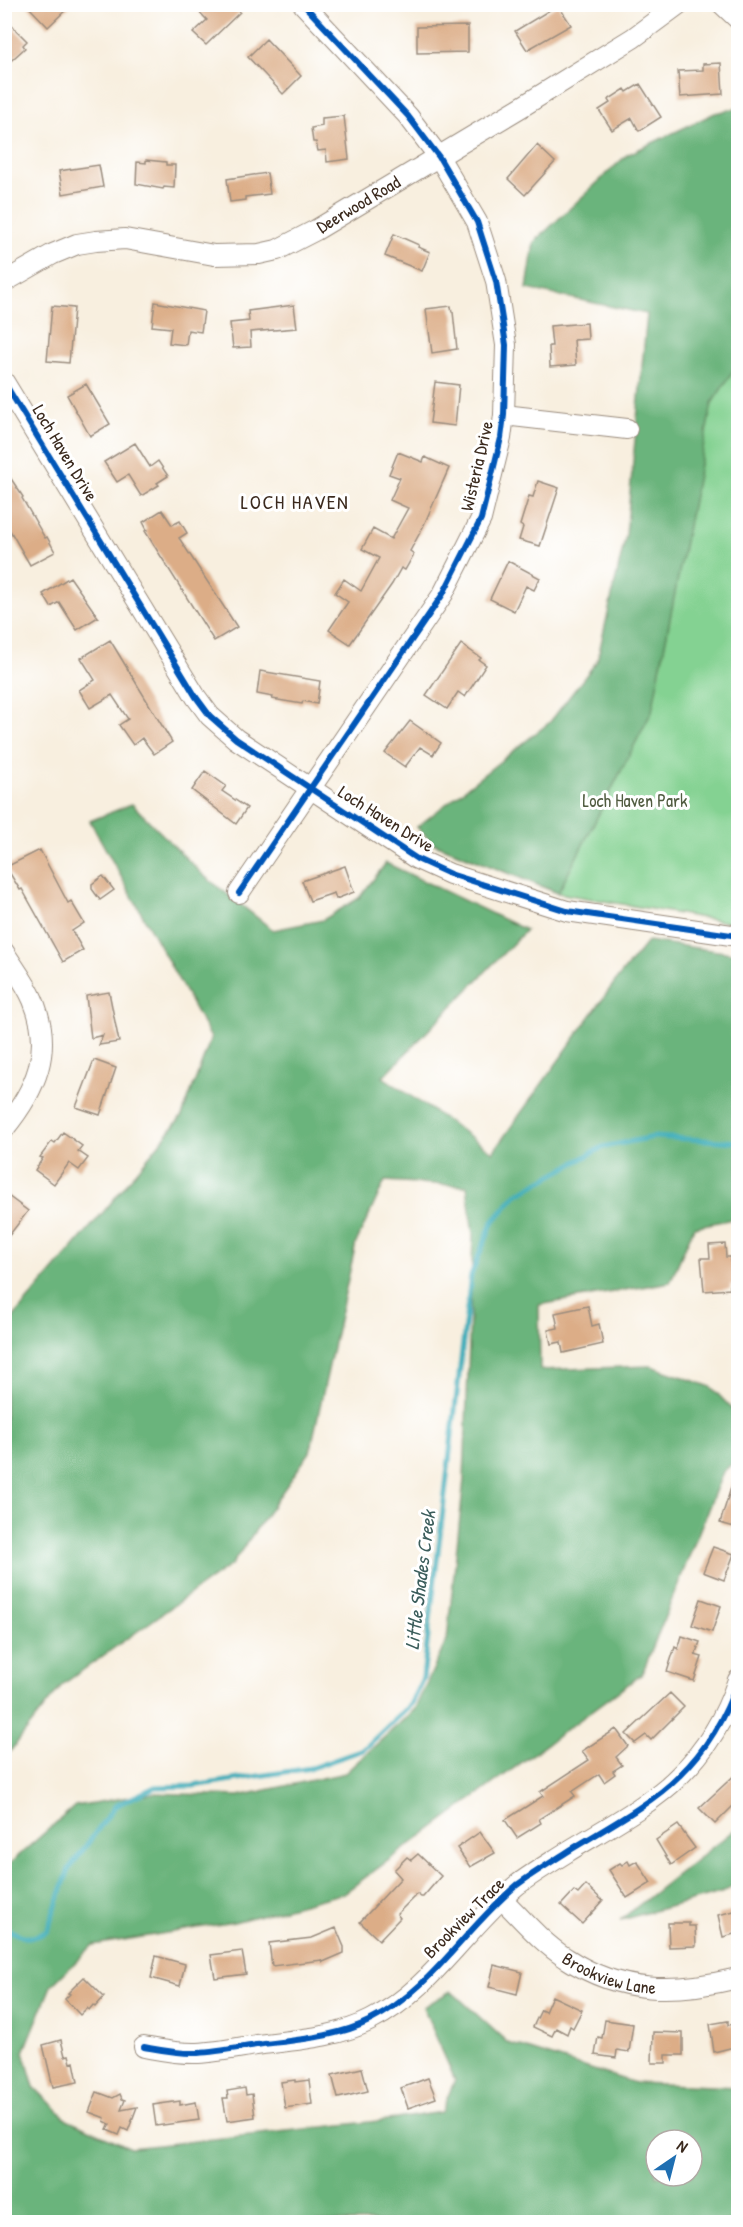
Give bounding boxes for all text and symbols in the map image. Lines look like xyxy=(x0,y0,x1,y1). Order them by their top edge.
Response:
street label: Deerwood Road xyxy=(312,169,405,239)
street label: Loch Haven Drive xyxy=(27,400,104,506)
street label: Wisteria Drive xyxy=(454,419,499,513)
district label: LOCH HAVEN xyxy=(241,488,349,515)
street label: Loch Haven Drive xyxy=(334,779,439,858)
park label: Loch Haven Park xyxy=(583,788,688,813)
water label: Little Shades Creek xyxy=(398,1507,442,1651)
street label: Brookview Trace xyxy=(418,1872,510,1964)
street label: Brookview Lane xyxy=(558,1946,657,2000)
north arrow xyxy=(644,2128,704,2188)
text: N xyxy=(673,2134,693,2157)

